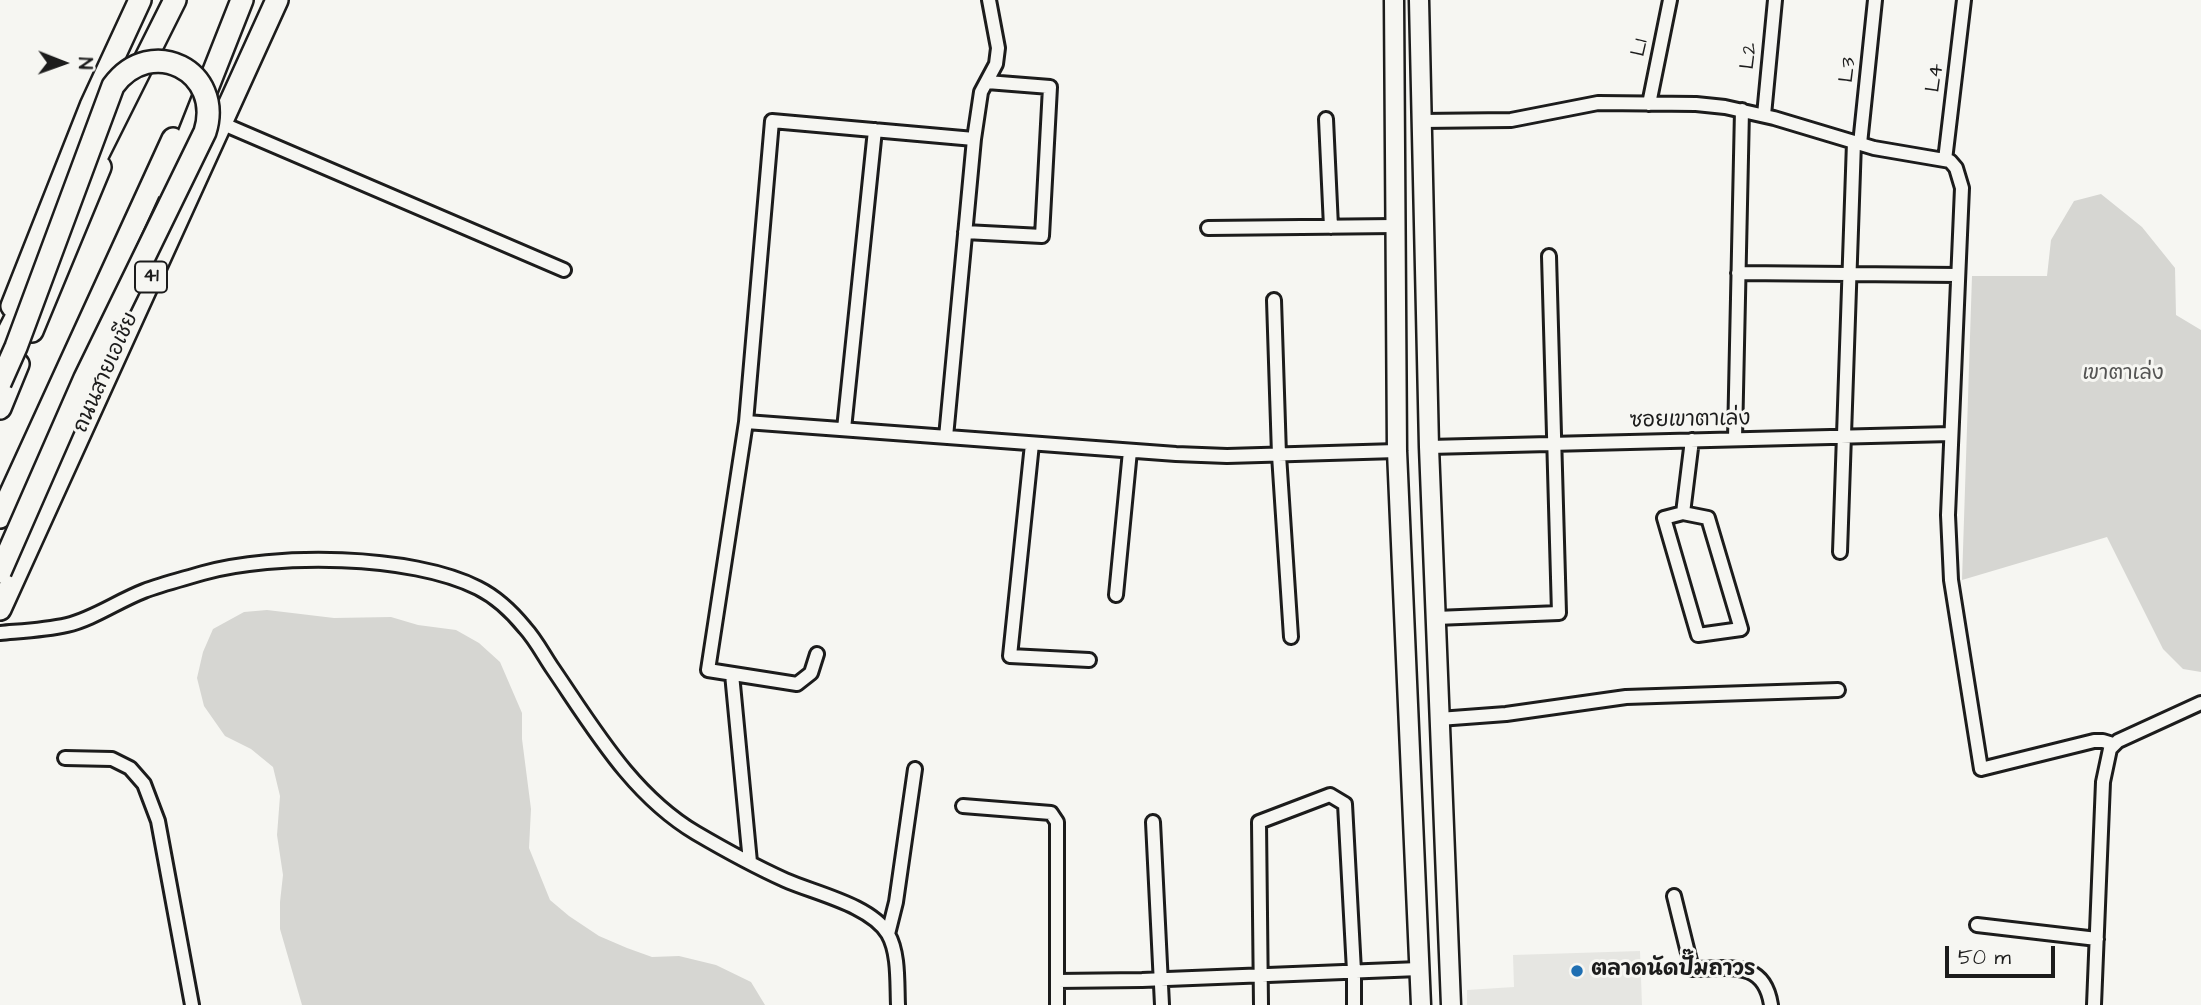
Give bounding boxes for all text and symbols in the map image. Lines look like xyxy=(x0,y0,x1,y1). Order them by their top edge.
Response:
north arrow xyxy=(28,28,98,98)
street label: L1 xyxy=(1627,37,1655,59)
street label: L2 xyxy=(1736,41,1764,71)
street label: L3 xyxy=(1835,56,1863,84)
text: N xyxy=(71,57,98,70)
street label: L4 xyxy=(1922,62,1950,94)
road number: 41 xyxy=(135,262,167,292)
street label: ถนนสายเอเชีย xyxy=(69,309,145,437)
park label: เขาตาเล่ง xyxy=(2082,362,2164,388)
street label: ซอยเขาตาเล่ง xyxy=(1629,407,1751,435)
scale bar xyxy=(1949,932,2059,976)
text: 50 m xyxy=(1958,943,2011,972)
place label: ตลาดนัดปั๊มถาวร xyxy=(1591,958,1755,984)
marker: ตลาดนัดปั๊มถาวร xyxy=(1569,963,1585,979)

